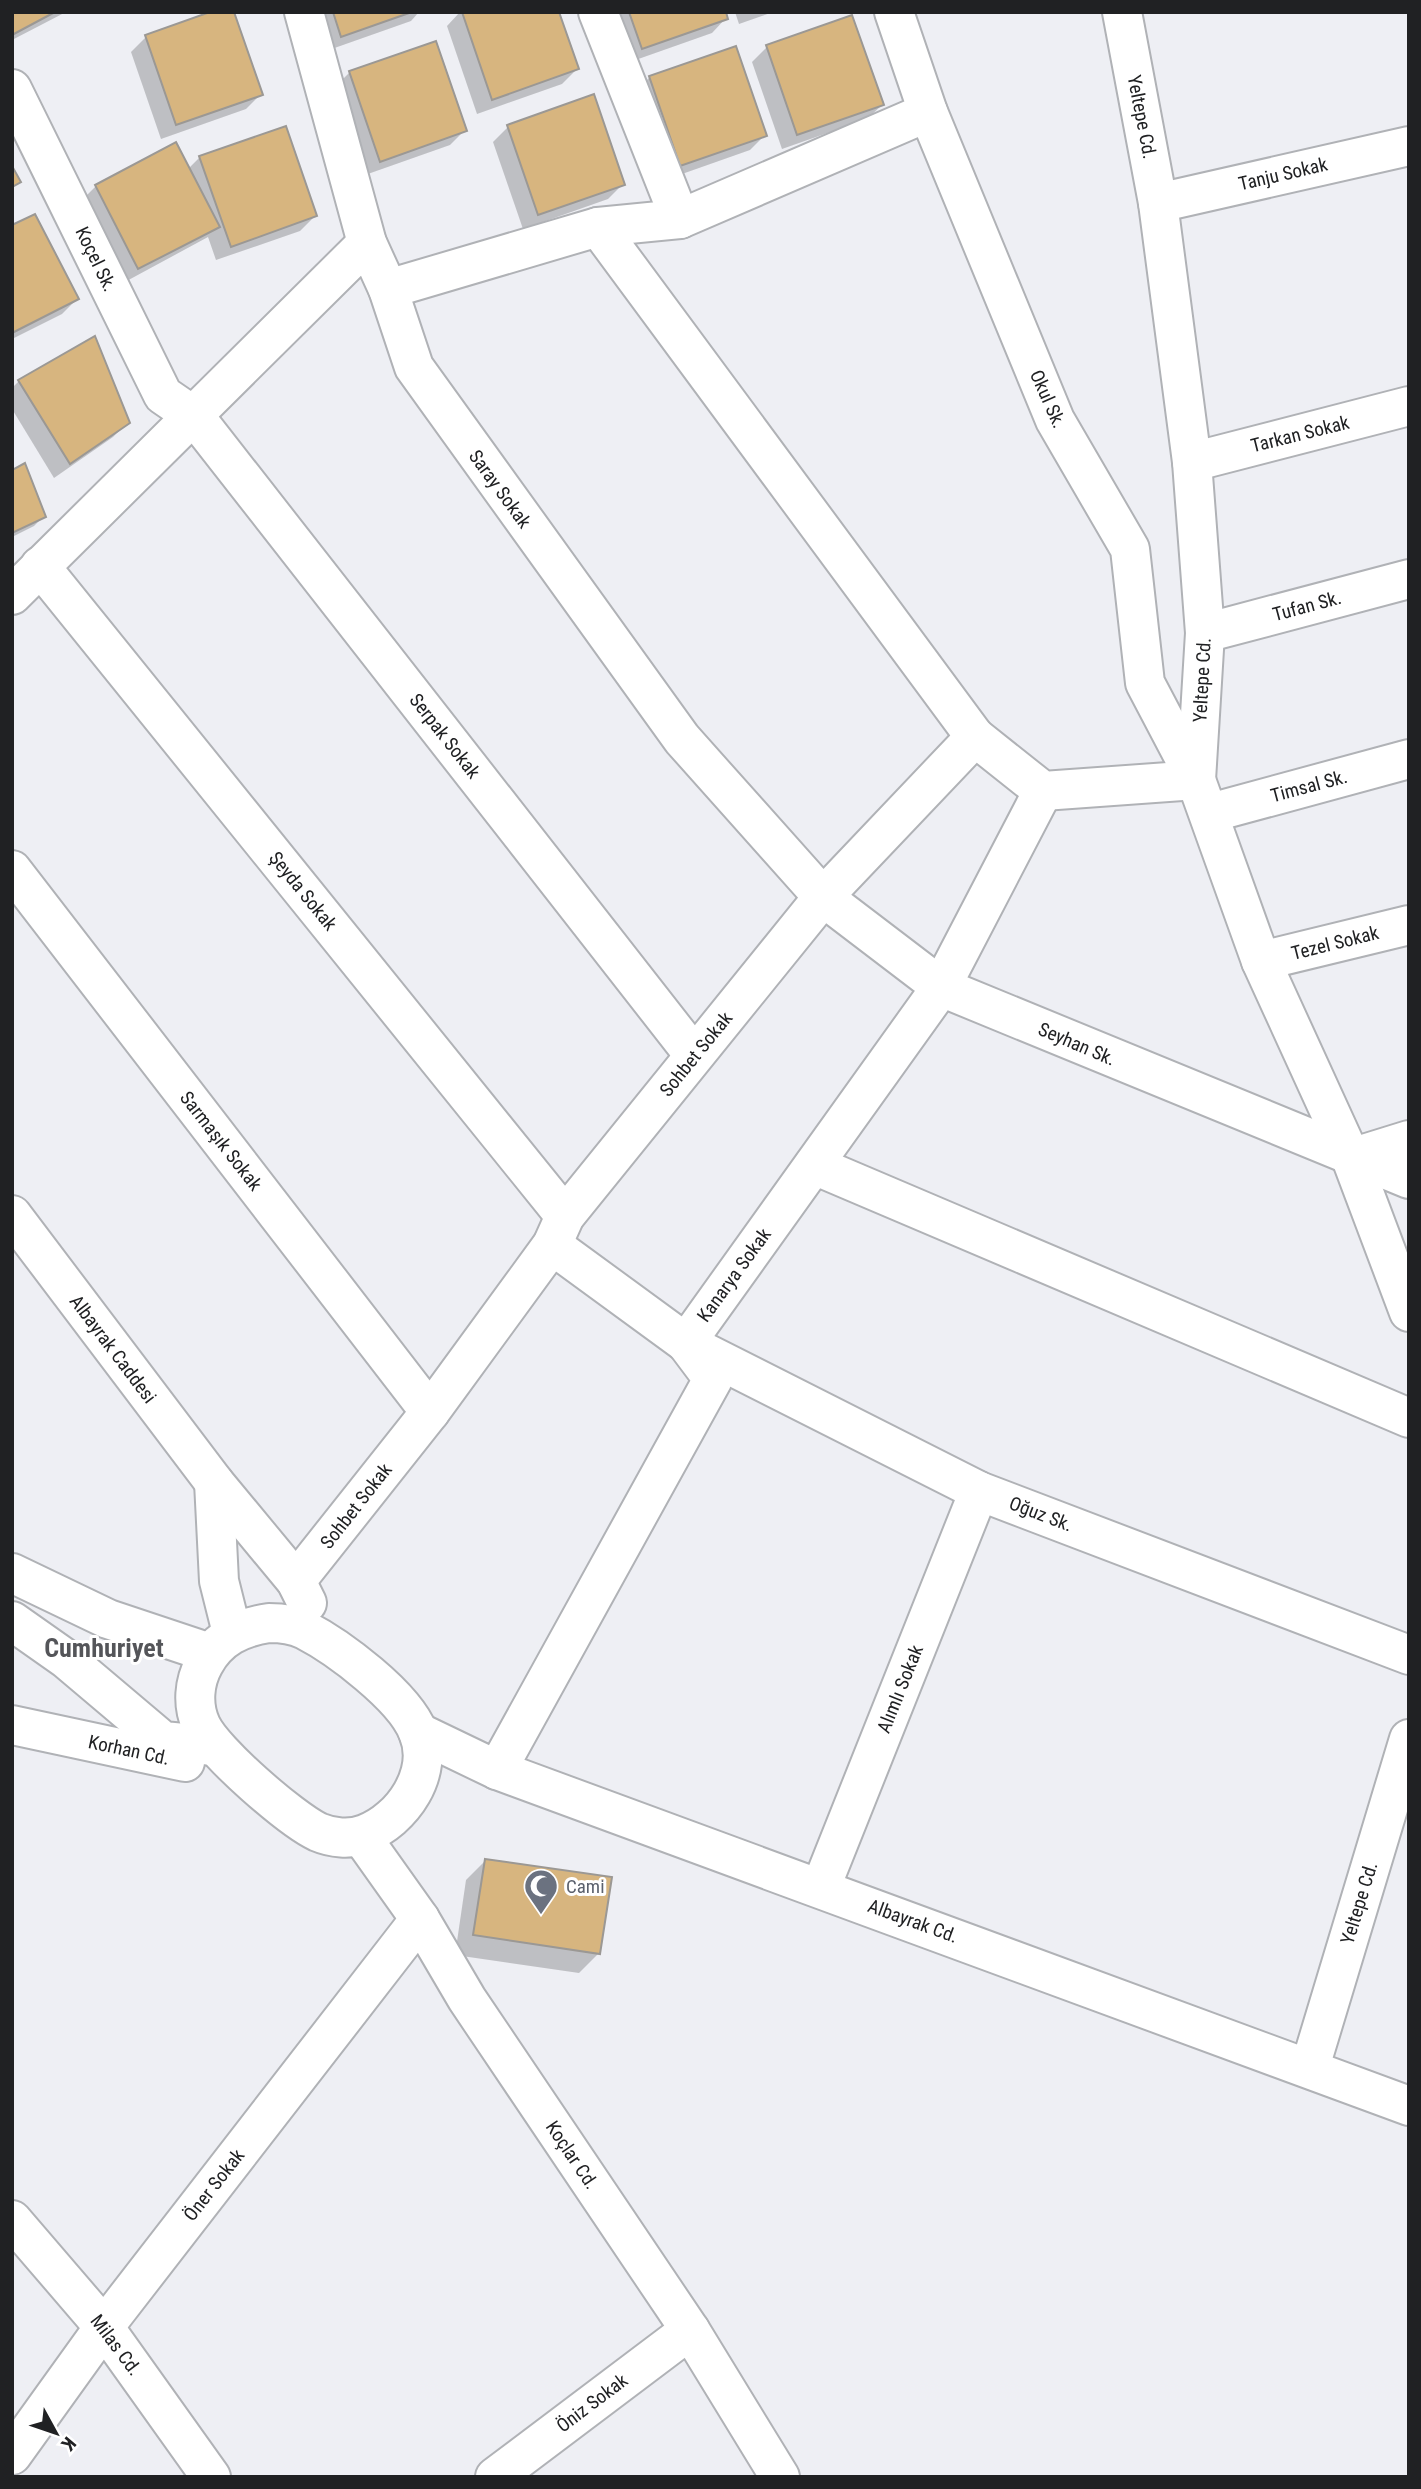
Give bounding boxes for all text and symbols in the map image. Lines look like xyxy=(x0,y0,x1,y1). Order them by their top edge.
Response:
street label: Yeltepe Cd. xyxy=(1123,73,1161,161)
street label: Tanju Sokak xyxy=(1236,153,1330,195)
street label: Koçel Sk. xyxy=(70,223,122,295)
street label: Okul Sk. xyxy=(1025,366,1071,432)
street label: Tarkan Sokak xyxy=(1248,411,1352,457)
street label: Saray Sokak xyxy=(464,445,536,533)
street label: Tufan Sk. xyxy=(1270,586,1344,626)
street label: Yeltepe Cd. xyxy=(1188,637,1216,723)
street label: Serpak Sokak xyxy=(405,689,486,783)
street label: Timsal Sk. xyxy=(1268,765,1350,807)
street label: Şeyda Sokak xyxy=(264,847,342,935)
street label: Tezel Sokak xyxy=(1289,921,1382,965)
street label: Sohbet Sokak xyxy=(655,1007,737,1101)
street label: Seyhan Sk. xyxy=(1035,1017,1119,1071)
street label: Sarmaşık Sokak xyxy=(175,1087,267,1196)
street label: Kanarya Sokak xyxy=(692,1223,776,1326)
street label: Albayrak Caddesi xyxy=(65,1290,161,1408)
street label: Sohbet Sokak xyxy=(315,1458,397,1553)
street label: Oğuz Sk. xyxy=(1006,1491,1076,1537)
district label: Cumhuriyet xyxy=(44,1633,164,1663)
street label: Alımlı Sokak xyxy=(872,1641,928,1736)
street label: Korhan Cd. xyxy=(86,1730,172,1770)
street label: Yeltepe Cd. xyxy=(1336,1859,1382,1947)
mosque icon: Cami xyxy=(522,1867,560,1916)
place label: Cami xyxy=(566,1875,605,1898)
street label: Albayrak Cd. xyxy=(865,1894,961,1948)
street label: Koçlar Cd. xyxy=(541,2117,603,2193)
street label: Öner Sokak xyxy=(179,2144,250,2226)
street label: Milas Cd. xyxy=(86,2310,146,2380)
street label: Öniz Sokak xyxy=(552,2368,633,2437)
north arrow xyxy=(21,2398,91,2468)
text: K xyxy=(56,2432,81,2455)

